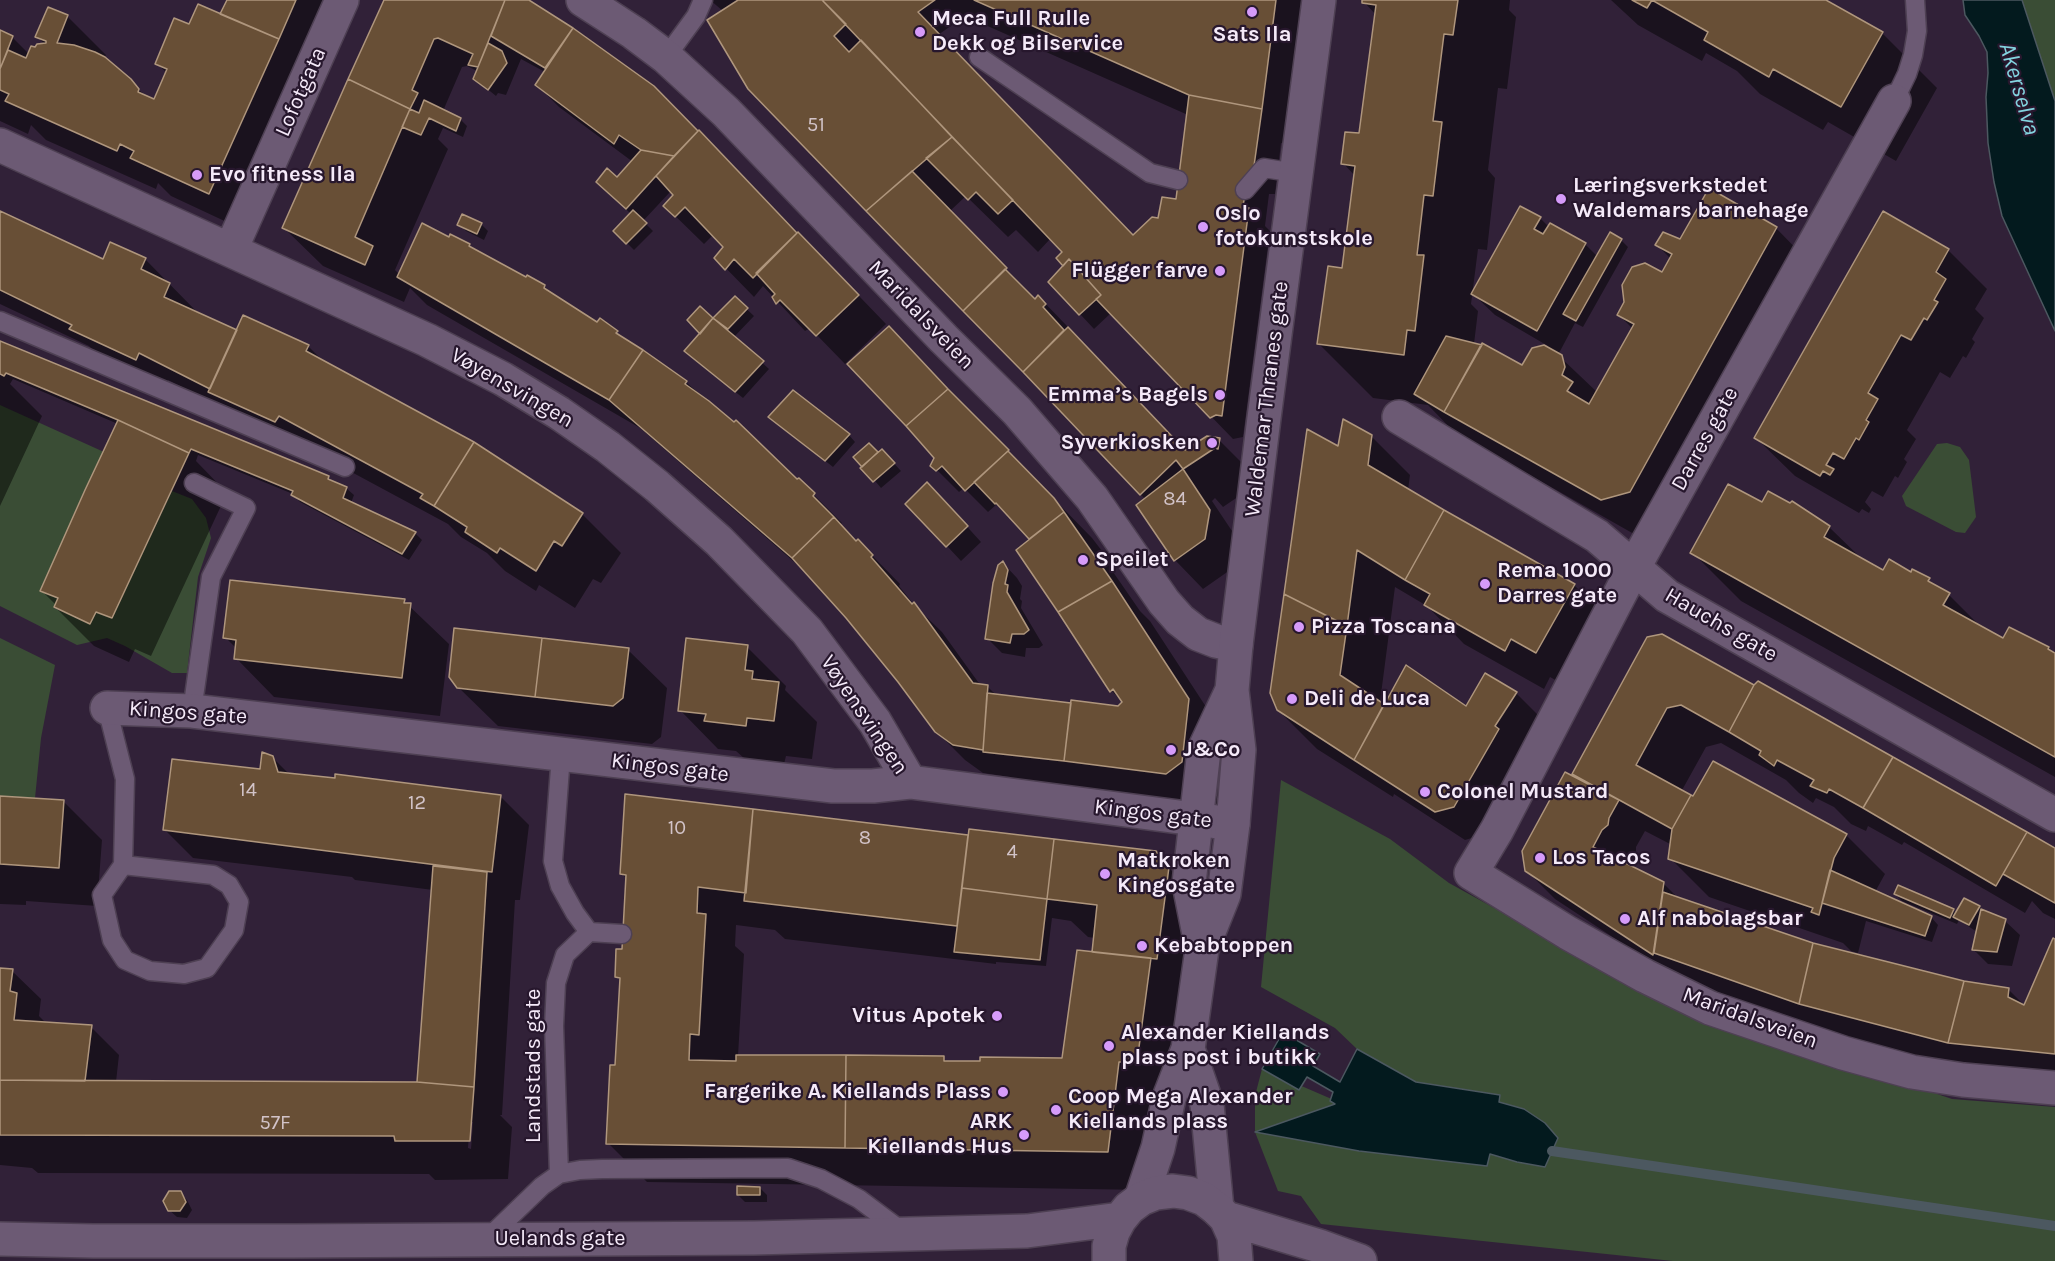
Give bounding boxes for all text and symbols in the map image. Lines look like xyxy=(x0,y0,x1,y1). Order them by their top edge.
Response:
marker: Sats Ila xyxy=(1245,5,1259,19)
place label: Meca Full Rulle Dekk og Bilservice xyxy=(932,6,1123,57)
place label: Sats Ila xyxy=(1212,22,1292,48)
marker: Meca Full Rulle Dekk og Bilservice xyxy=(913,25,927,39)
water label: Akerselva xyxy=(1992,39,2046,139)
street label: Lofotgata xyxy=(270,43,332,141)
house number: 51 xyxy=(807,113,825,137)
place label: Evo fitness Ila xyxy=(209,162,356,188)
marker: Evo fitness Ila xyxy=(190,168,204,182)
place label: Læringsverkstedet Waldemars barnehage xyxy=(1573,173,1809,224)
marker: Læringsverkstedet Waldemars barnehage xyxy=(1554,192,1568,206)
place label: Oslo fotokunstskole xyxy=(1215,201,1373,252)
marker: Oslo fotokunstskole xyxy=(1196,220,1210,234)
street label: Maridalsveien xyxy=(862,255,980,375)
place label: Flügger farve xyxy=(1071,258,1208,284)
marker: Flügger farve xyxy=(1213,264,1227,278)
street label: Waldemar Thranes gate xyxy=(1239,280,1295,518)
street label: Vøyensvingen xyxy=(446,342,578,434)
place label: Emma’s Bagels xyxy=(1047,382,1208,408)
street label: Darres gate xyxy=(1666,382,1744,496)
marker: Emma’s Bagels xyxy=(1213,388,1227,402)
place label: Syverkiosken xyxy=(1061,430,1200,456)
marker: Syverkiosken xyxy=(1205,436,1219,450)
house number: 84 xyxy=(1163,487,1187,511)
place label: Speilet xyxy=(1095,547,1168,573)
marker: Speilet xyxy=(1076,553,1090,567)
place label: Rema 1000 Darres gate xyxy=(1497,558,1617,610)
marker: Rema 1000 Darres gate xyxy=(1478,577,1492,591)
street label: Hauchs gate xyxy=(1660,582,1782,668)
place label: Pizza Toscana xyxy=(1311,614,1456,640)
marker: Pizza Toscana xyxy=(1292,620,1306,634)
street label: Vøyensvingen xyxy=(814,650,914,780)
place label: Deli de Luca xyxy=(1304,686,1430,712)
marker: Deli de Luca xyxy=(1285,692,1299,706)
street label: Kingos gate xyxy=(128,696,248,730)
place label: J&Co xyxy=(1183,737,1240,763)
marker: J&Co xyxy=(1164,743,1178,757)
street label: Kingos gate xyxy=(610,748,730,788)
house number: 14 xyxy=(239,778,257,802)
place label: Colonel Mustard xyxy=(1437,779,1609,805)
marker: Colonel Mustard xyxy=(1418,785,1432,799)
house number: 12 xyxy=(408,791,426,815)
street label: Kingos gate xyxy=(1093,794,1213,834)
house number: 10 xyxy=(668,816,686,840)
house number: 8 xyxy=(859,826,871,850)
house number: 4 xyxy=(1006,840,1018,864)
place label: Los Tacos xyxy=(1552,845,1651,871)
place label: Matkroken Kingosgate xyxy=(1117,848,1235,900)
marker: Los Tacos xyxy=(1533,851,1547,865)
marker: Matkroken Kingosgate xyxy=(1098,867,1112,881)
place label: Alf nabolagsbar xyxy=(1637,906,1803,932)
marker: Alf nabolagsbar xyxy=(1618,912,1632,926)
place label: Kebabtoppen xyxy=(1154,933,1293,959)
marker: Kebabtoppen xyxy=(1135,939,1149,953)
street label: Maridalsveien xyxy=(1679,981,1821,1055)
street label: Landstads gate xyxy=(521,989,547,1143)
place label: Vitus Apotek xyxy=(852,1003,985,1029)
marker: Vitus Apotek xyxy=(990,1009,1004,1023)
place label: Alexander Kiellands plass post i butikk xyxy=(1121,1020,1330,1072)
marker: Alexander Kiellands plass post i butikk xyxy=(1102,1039,1116,1053)
place label: Fargerike A. Kiellands Plass xyxy=(704,1079,991,1105)
place label: Coop Mega Alexander Kiellands plass xyxy=(1068,1084,1293,1136)
marker: Fargerike A. Kiellands Plass xyxy=(996,1085,1010,1099)
marker: Coop Mega Alexander Kiellands plass xyxy=(1049,1103,1063,1117)
place label: ARK Kiellands Hus xyxy=(867,1109,1012,1160)
house number: 57F xyxy=(259,1111,291,1135)
marker: ARK Kiellands Hus xyxy=(1017,1128,1031,1142)
street label: Uelands gate xyxy=(494,1226,626,1252)

